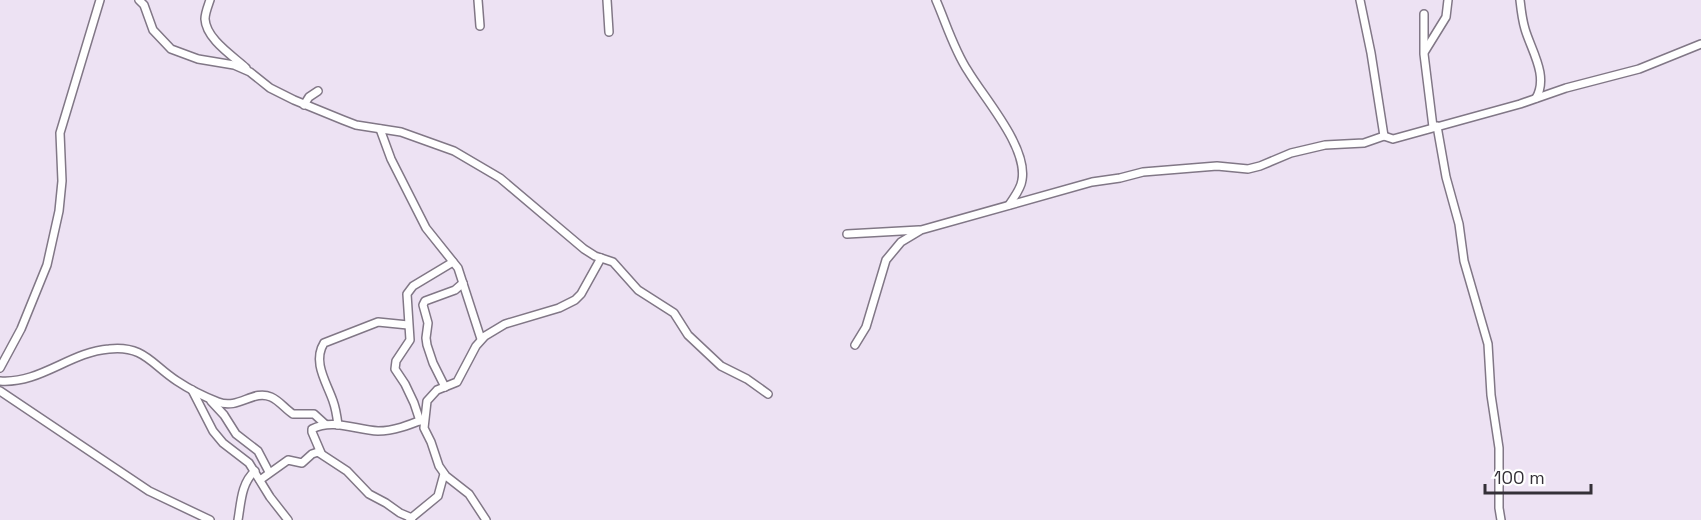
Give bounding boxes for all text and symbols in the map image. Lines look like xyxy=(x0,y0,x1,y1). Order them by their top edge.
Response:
scale bar xyxy=(1485,457,1592,495)
text: 100 m xyxy=(1494,466,1545,489)

